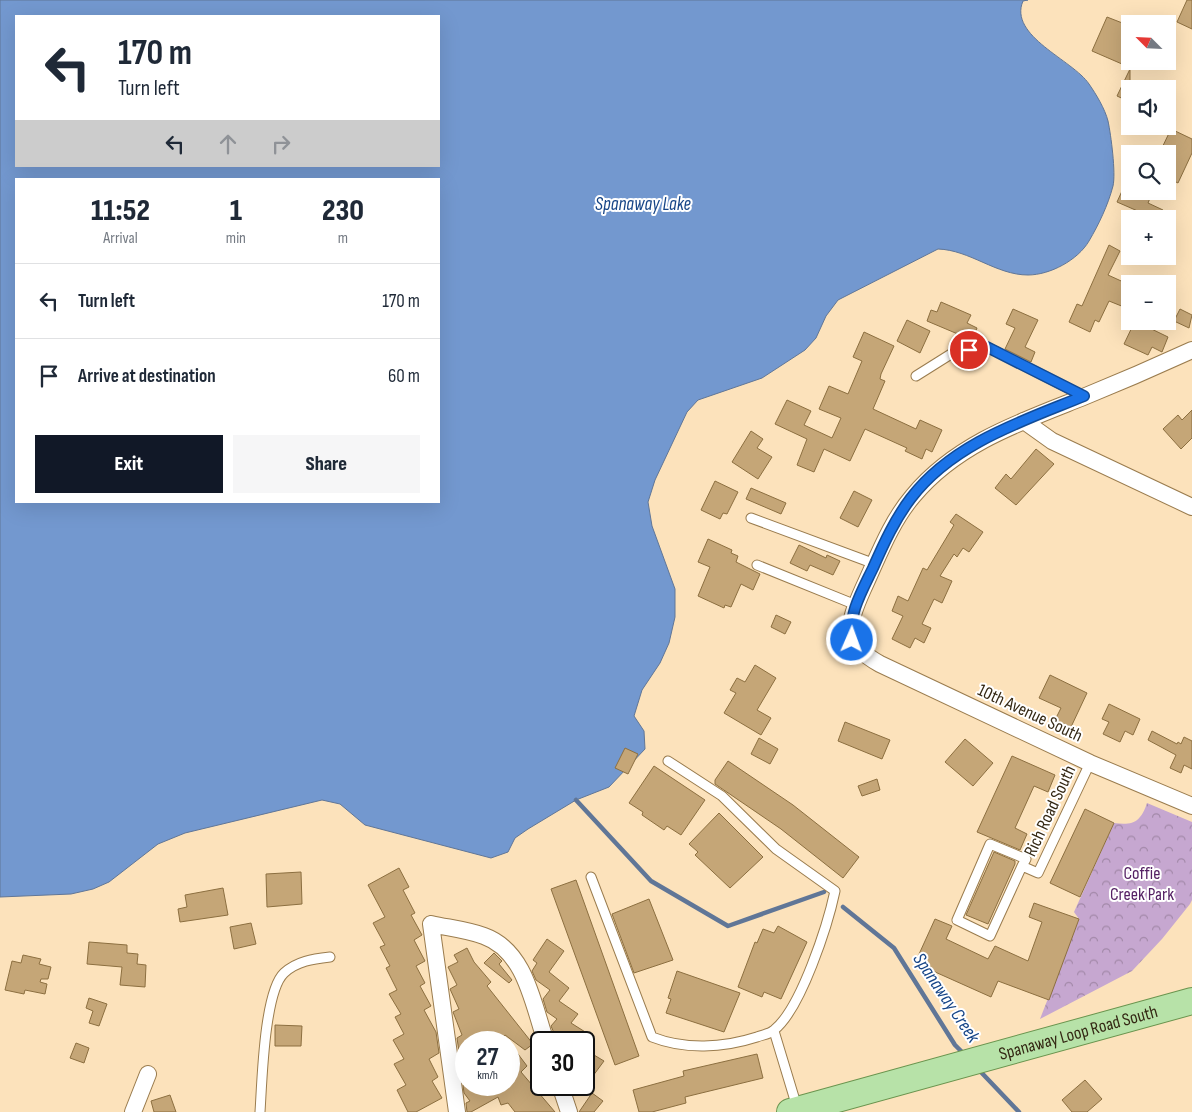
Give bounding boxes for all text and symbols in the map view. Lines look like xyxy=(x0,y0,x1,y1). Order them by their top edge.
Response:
north arrow xyxy=(1121,15,1176,70)
map controls xyxy=(1121,15,1176,330)
text: 170 m xyxy=(118,32,192,75)
icon: left xyxy=(35,35,100,100)
text: Turn left xyxy=(118,75,180,102)
button: sound xyxy=(1121,80,1176,135)
icon: left xyxy=(161,130,189,158)
icon: ahead xyxy=(214,130,242,158)
icon: right xyxy=(267,130,295,158)
button: search xyxy=(1121,145,1176,200)
text: 11:52 xyxy=(91,193,150,229)
text: 1 xyxy=(230,193,242,229)
text: 230 xyxy=(322,193,364,229)
water label: Spanaway Lake xyxy=(595,193,692,216)
button: + xyxy=(1121,210,1176,265)
text: Arrival xyxy=(103,229,138,248)
text: min xyxy=(226,229,246,248)
text: m xyxy=(338,229,348,248)
button: − xyxy=(1121,275,1176,330)
icon: left xyxy=(35,287,63,315)
text: Turn left xyxy=(78,290,135,313)
text: 170 m xyxy=(382,290,420,313)
pin xyxy=(948,329,990,371)
icon: arrive xyxy=(955,336,983,364)
icon: arrive xyxy=(35,362,63,390)
text: Arrive at destination xyxy=(78,365,216,388)
text: 60 m xyxy=(388,365,420,388)
button: Exit xyxy=(35,435,223,493)
button: Share xyxy=(233,435,420,493)
position arrow xyxy=(825,613,877,665)
street label: 10th Avenue South xyxy=(974,680,1086,746)
street label: Rich Road South xyxy=(1020,762,1080,860)
park label: Coffie Creek Park xyxy=(1110,863,1174,905)
water label: Spanaway Creek xyxy=(908,949,985,1048)
street label: Spanaway Loop Road South xyxy=(996,1001,1160,1064)
speed limit sign: 30 xyxy=(530,1031,595,1096)
text: 27 xyxy=(477,1042,498,1073)
text: km/h xyxy=(477,1068,498,1083)

